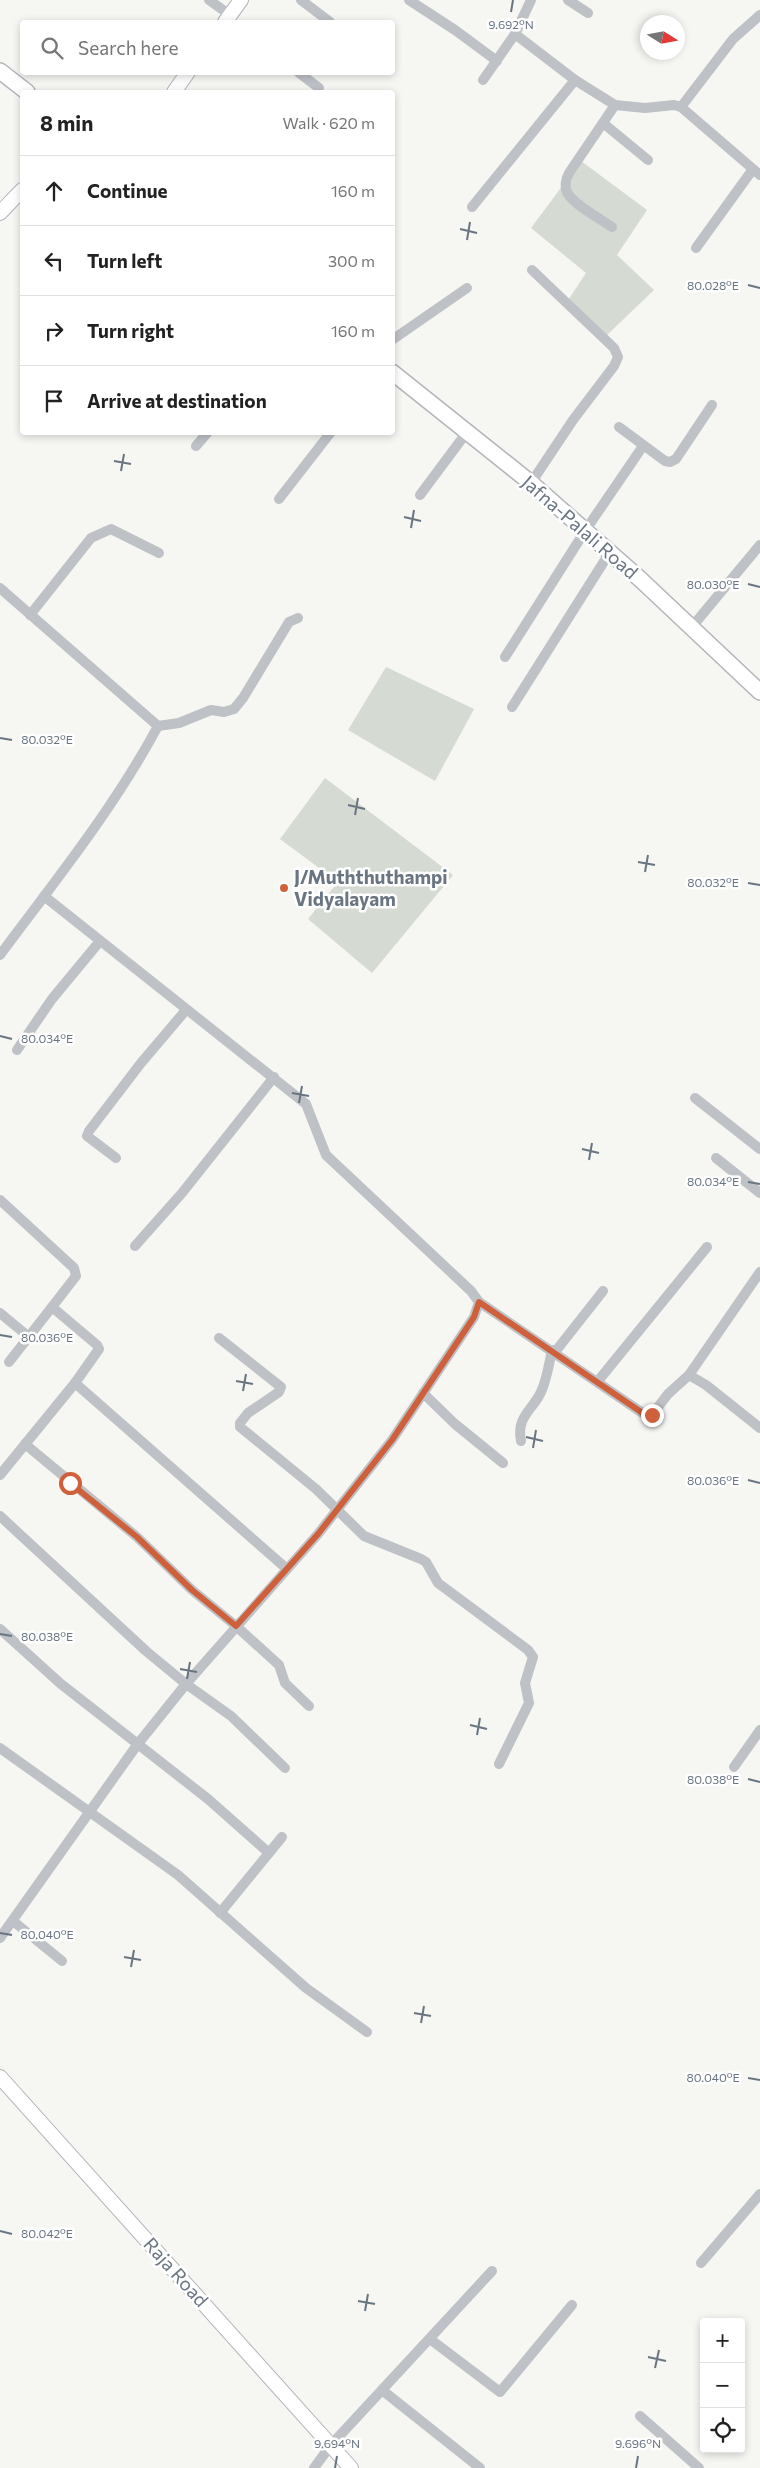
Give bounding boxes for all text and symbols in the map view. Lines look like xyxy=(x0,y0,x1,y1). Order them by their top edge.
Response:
north arrow xyxy=(640,15,685,60)
text: 9.692°N xyxy=(488,17,534,31)
search box xyxy=(20,20,395,75)
icon: search xyxy=(38,34,66,62)
text: Search here xyxy=(78,36,178,59)
text: 8 min xyxy=(40,110,93,135)
text: Walk · 620 m xyxy=(283,113,375,132)
icon: ahead xyxy=(40,177,68,205)
text: Continue xyxy=(87,179,167,202)
text: 160 m xyxy=(331,181,375,200)
icon: left xyxy=(40,247,68,275)
text: Turn left xyxy=(87,249,162,272)
text: 300 m xyxy=(328,251,375,270)
text: 80.028°E xyxy=(687,278,739,292)
icon: right xyxy=(40,317,68,345)
text: Turn right xyxy=(87,319,174,342)
text: 160 m xyxy=(331,321,375,340)
icon: arrive xyxy=(40,387,68,415)
text: Arrive at destination xyxy=(87,389,267,412)
street label: Jafna-Palali Road xyxy=(518,470,643,583)
text: 80.030°E xyxy=(687,577,739,591)
text: 80.032°E xyxy=(21,732,73,746)
place label: J/Muththuthampi Vidyalayam xyxy=(294,865,448,910)
text: 80.032°E xyxy=(687,875,739,889)
marker: J/Muththuthampi Vidyalayam xyxy=(278,882,290,894)
text: 80.034°E xyxy=(21,1031,73,1045)
text: 80.034°E xyxy=(687,1174,739,1188)
text: 80.036°E xyxy=(21,1330,73,1344)
route end xyxy=(641,1404,664,1427)
route start xyxy=(59,1472,82,1495)
text: 80.036°E xyxy=(687,1473,739,1487)
text: 80.038°E xyxy=(21,1629,73,1643)
text: 80.038°E xyxy=(687,1772,739,1786)
text: 80.040°E xyxy=(20,1927,74,1941)
text: 80.040°E xyxy=(686,2070,740,2084)
text: 80.042°E xyxy=(21,2226,73,2240)
street label: Raja Road xyxy=(139,2232,213,2311)
map controls xyxy=(700,2318,745,2453)
button: + xyxy=(700,2318,745,2363)
button: − xyxy=(700,2363,745,2408)
button: locate xyxy=(700,2408,745,2453)
text: 9.694°N xyxy=(314,2436,360,2450)
text: 9.696°N xyxy=(615,2436,661,2450)

